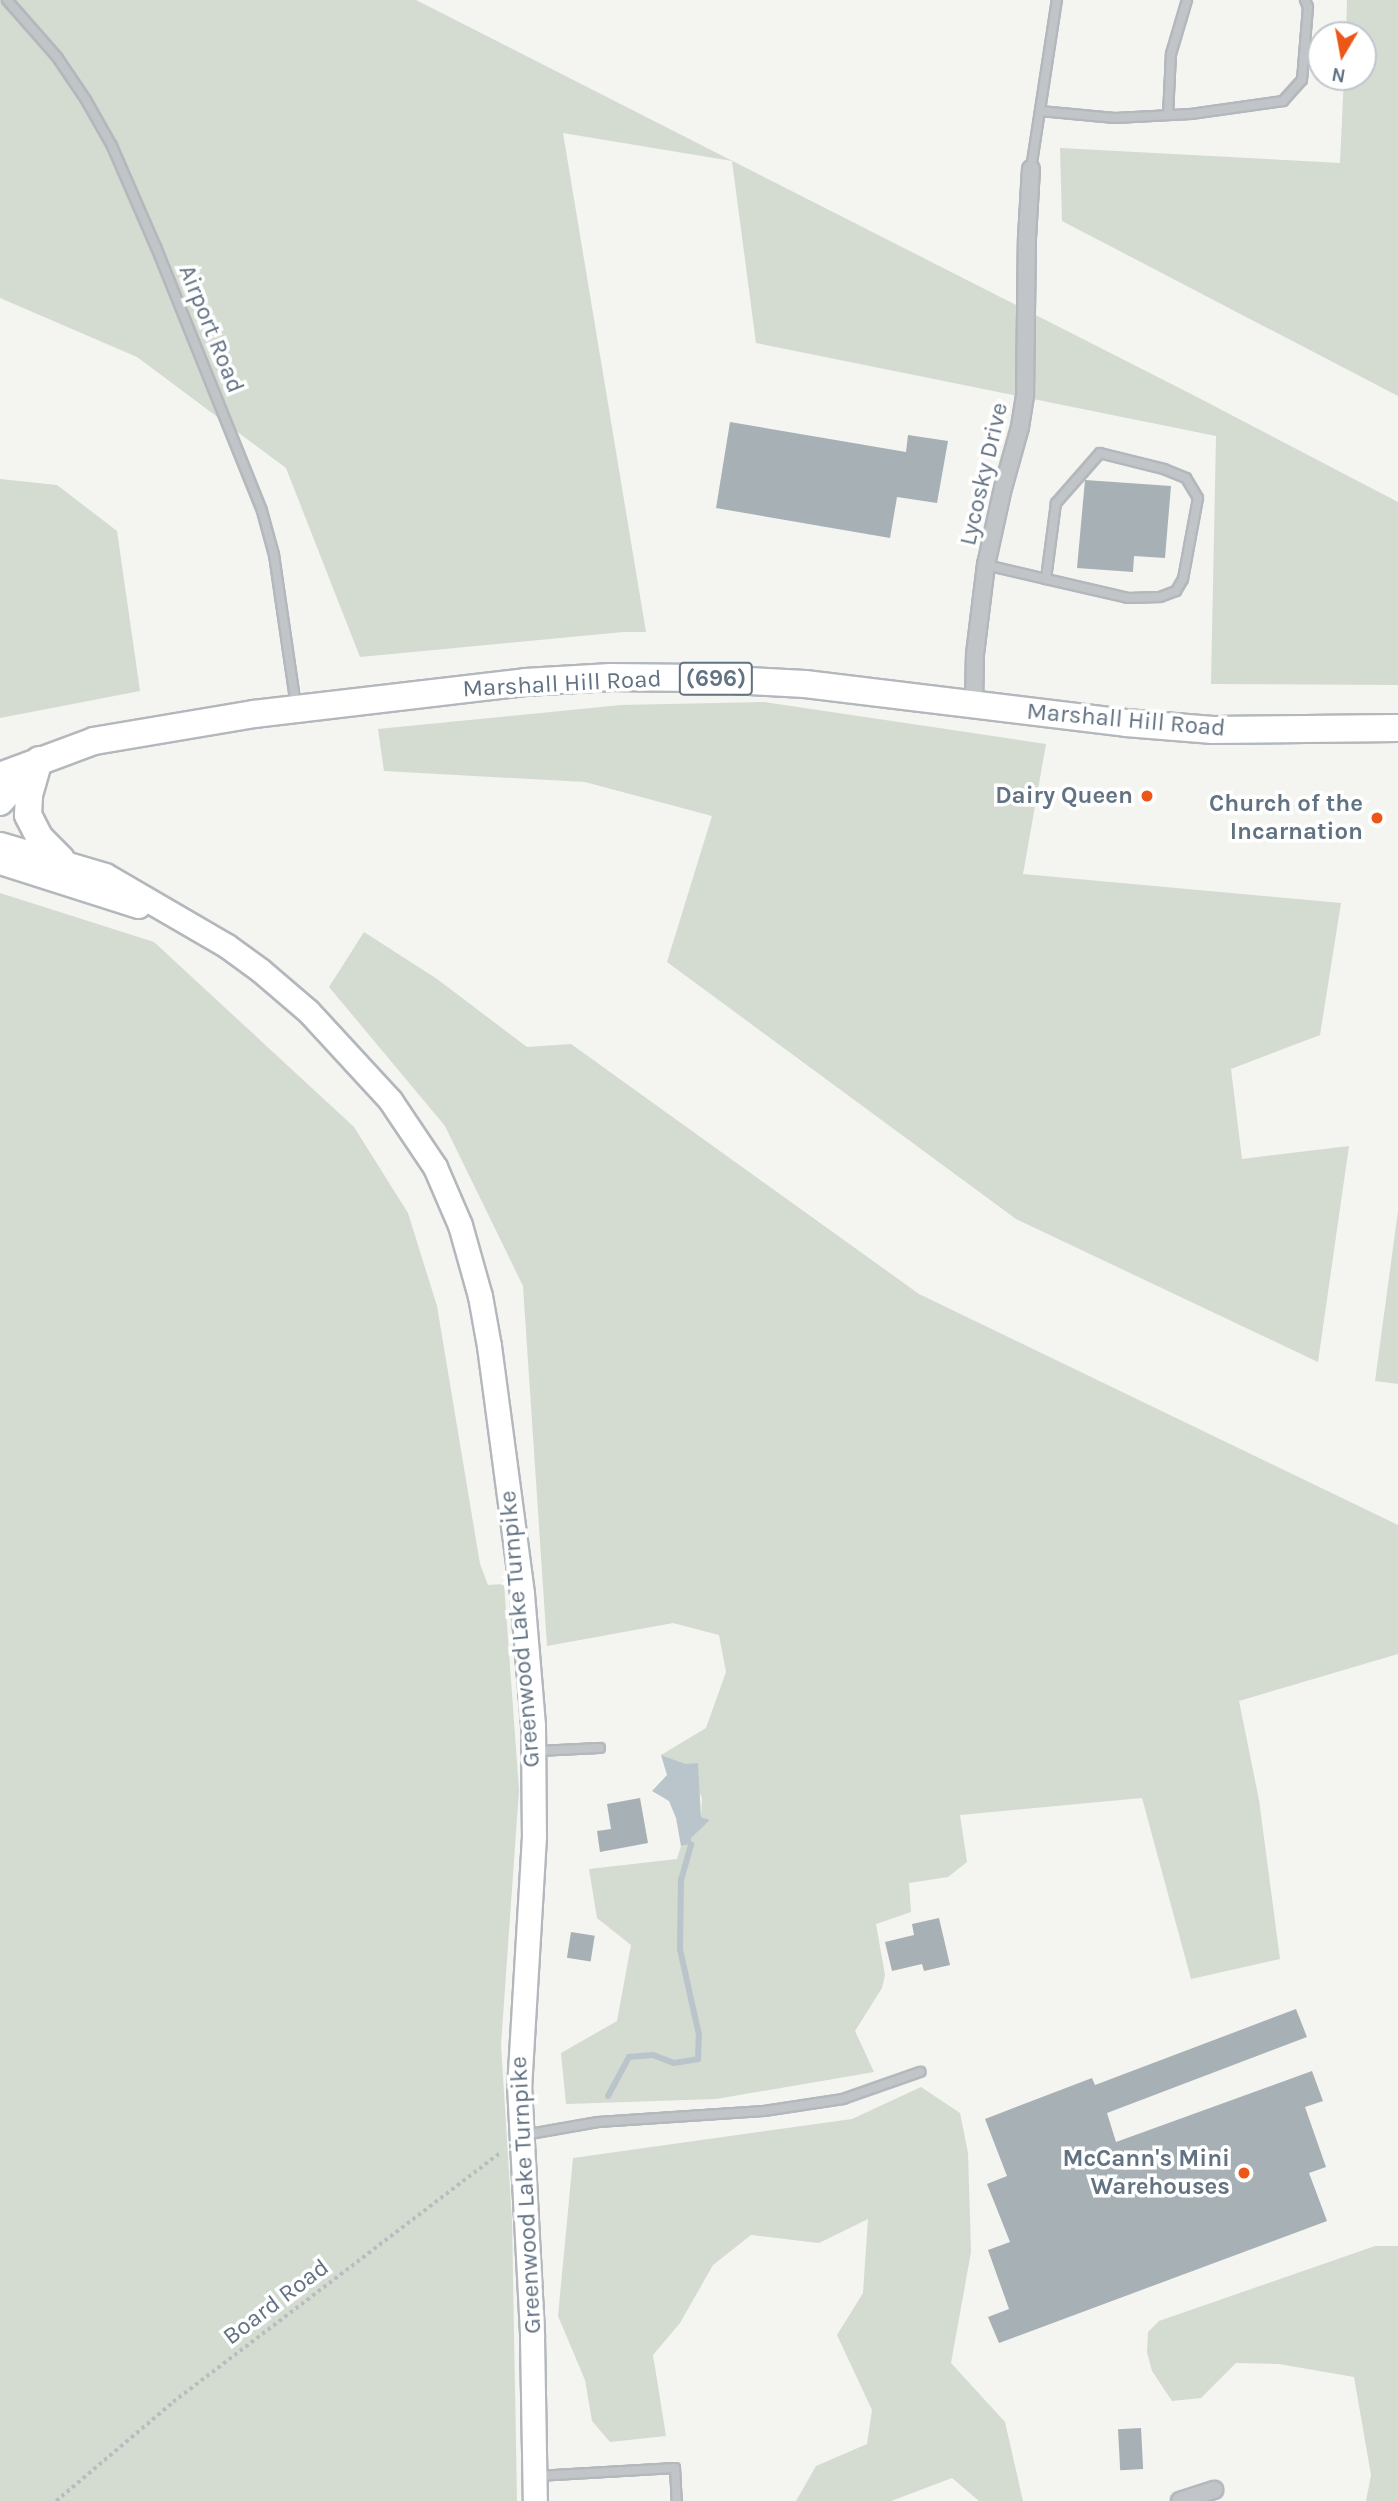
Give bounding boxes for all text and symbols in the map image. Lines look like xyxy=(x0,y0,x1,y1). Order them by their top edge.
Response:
north arrow xyxy=(1307,21,1377,91)
text: N xyxy=(1330,63,1347,87)
street label: Airport Road xyxy=(172,261,250,397)
street label: Lycosky Drive xyxy=(954,400,1014,548)
road number: (696) xyxy=(678,660,754,698)
street label: Marshall Hill Road xyxy=(462,664,662,704)
street label: Marshall Hill Road xyxy=(1026,697,1226,743)
place label: Dairy Queen xyxy=(995,782,1133,810)
marker: Dairy Queen xyxy=(1139,788,1155,804)
place label: Church of the Incarnation xyxy=(1209,790,1363,846)
marker: Church of the Incarnation xyxy=(1369,810,1385,826)
street label: Greenwood Lake Turnpike xyxy=(494,1489,546,1769)
street label: Greenwood Lake Turnpike xyxy=(504,2056,548,2334)
place label: McCann's Mini Warehouses xyxy=(1062,2145,1230,2201)
marker: McCann's Mini Warehouses xyxy=(1236,2165,1252,2181)
street label: Board Road xyxy=(217,2253,335,2351)

